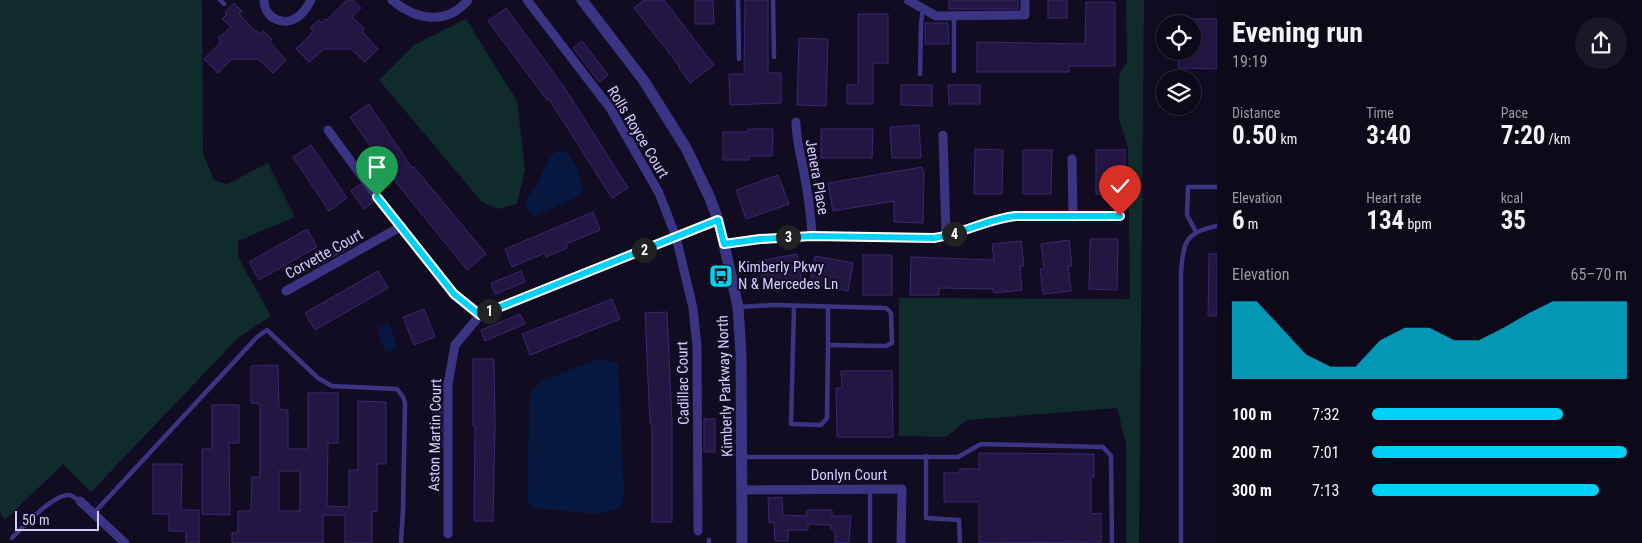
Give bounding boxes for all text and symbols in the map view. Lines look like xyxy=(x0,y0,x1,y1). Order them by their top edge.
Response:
map controls xyxy=(1156,15,1201,115)
button: locate xyxy=(1156,15,1201,60)
text: Evening run xyxy=(1232,16,1363,49)
button: share xyxy=(1575,17,1627,69)
text: 19:19 xyxy=(1232,52,1267,71)
button: layers xyxy=(1156,70,1201,115)
street label: Rolls Royce Court xyxy=(603,83,673,181)
text: Distance xyxy=(1232,105,1280,121)
text: Time xyxy=(1366,105,1394,121)
text: Pace xyxy=(1501,105,1528,121)
text: 0.50 xyxy=(1232,121,1277,150)
text: 3:40 xyxy=(1366,121,1411,150)
text: 7:20 xyxy=(1501,121,1545,150)
text: km xyxy=(1277,131,1297,147)
text: /km xyxy=(1545,131,1571,147)
street label: Jenera Place xyxy=(802,138,832,216)
pin xyxy=(356,146,398,197)
icon: arrive xyxy=(363,153,391,181)
pin xyxy=(1099,165,1141,216)
icon: check xyxy=(1106,172,1134,200)
text: Elevation xyxy=(1232,190,1282,206)
text: Heart rate xyxy=(1366,190,1422,206)
text: kcal xyxy=(1501,190,1523,206)
text: 6 xyxy=(1232,206,1245,235)
text: 134 xyxy=(1366,206,1404,235)
text: 35 xyxy=(1501,206,1526,235)
text: m xyxy=(1245,216,1258,232)
text: bpm xyxy=(1404,216,1432,232)
pin: 4 xyxy=(942,222,966,246)
pin: 3 xyxy=(776,224,800,250)
street label: Corvette Court xyxy=(282,225,366,283)
text: 4 xyxy=(951,226,958,242)
text: 3 xyxy=(785,229,792,245)
pin: 2 xyxy=(632,238,656,262)
text: 2 xyxy=(641,242,648,258)
place label: Kimberly Pkwy N & Mercedes Ln xyxy=(738,258,838,293)
bus stop icon: Kimberly Pkwy N & Mercedes Ln xyxy=(708,263,734,289)
text: Elevation xyxy=(1232,265,1290,284)
text: 65–70 m xyxy=(1571,265,1627,284)
pin: 1 xyxy=(476,298,502,324)
text: 1 xyxy=(486,303,493,319)
street label: Kimberly Parkway North xyxy=(714,315,736,457)
street label: Cadillac Court xyxy=(673,341,693,425)
street label: Aston Martin Court xyxy=(425,378,445,492)
text: 100 m xyxy=(1232,405,1272,424)
text: 7:32 xyxy=(1312,405,1339,424)
text: 200 m xyxy=(1232,443,1272,462)
text: 7:01 xyxy=(1312,443,1339,462)
street label: Donlyn Court xyxy=(811,466,887,484)
text: 300 m xyxy=(1232,481,1272,500)
text: 7:13 xyxy=(1312,481,1339,500)
scale bar xyxy=(15,508,99,531)
text: 50 m xyxy=(22,512,50,528)

